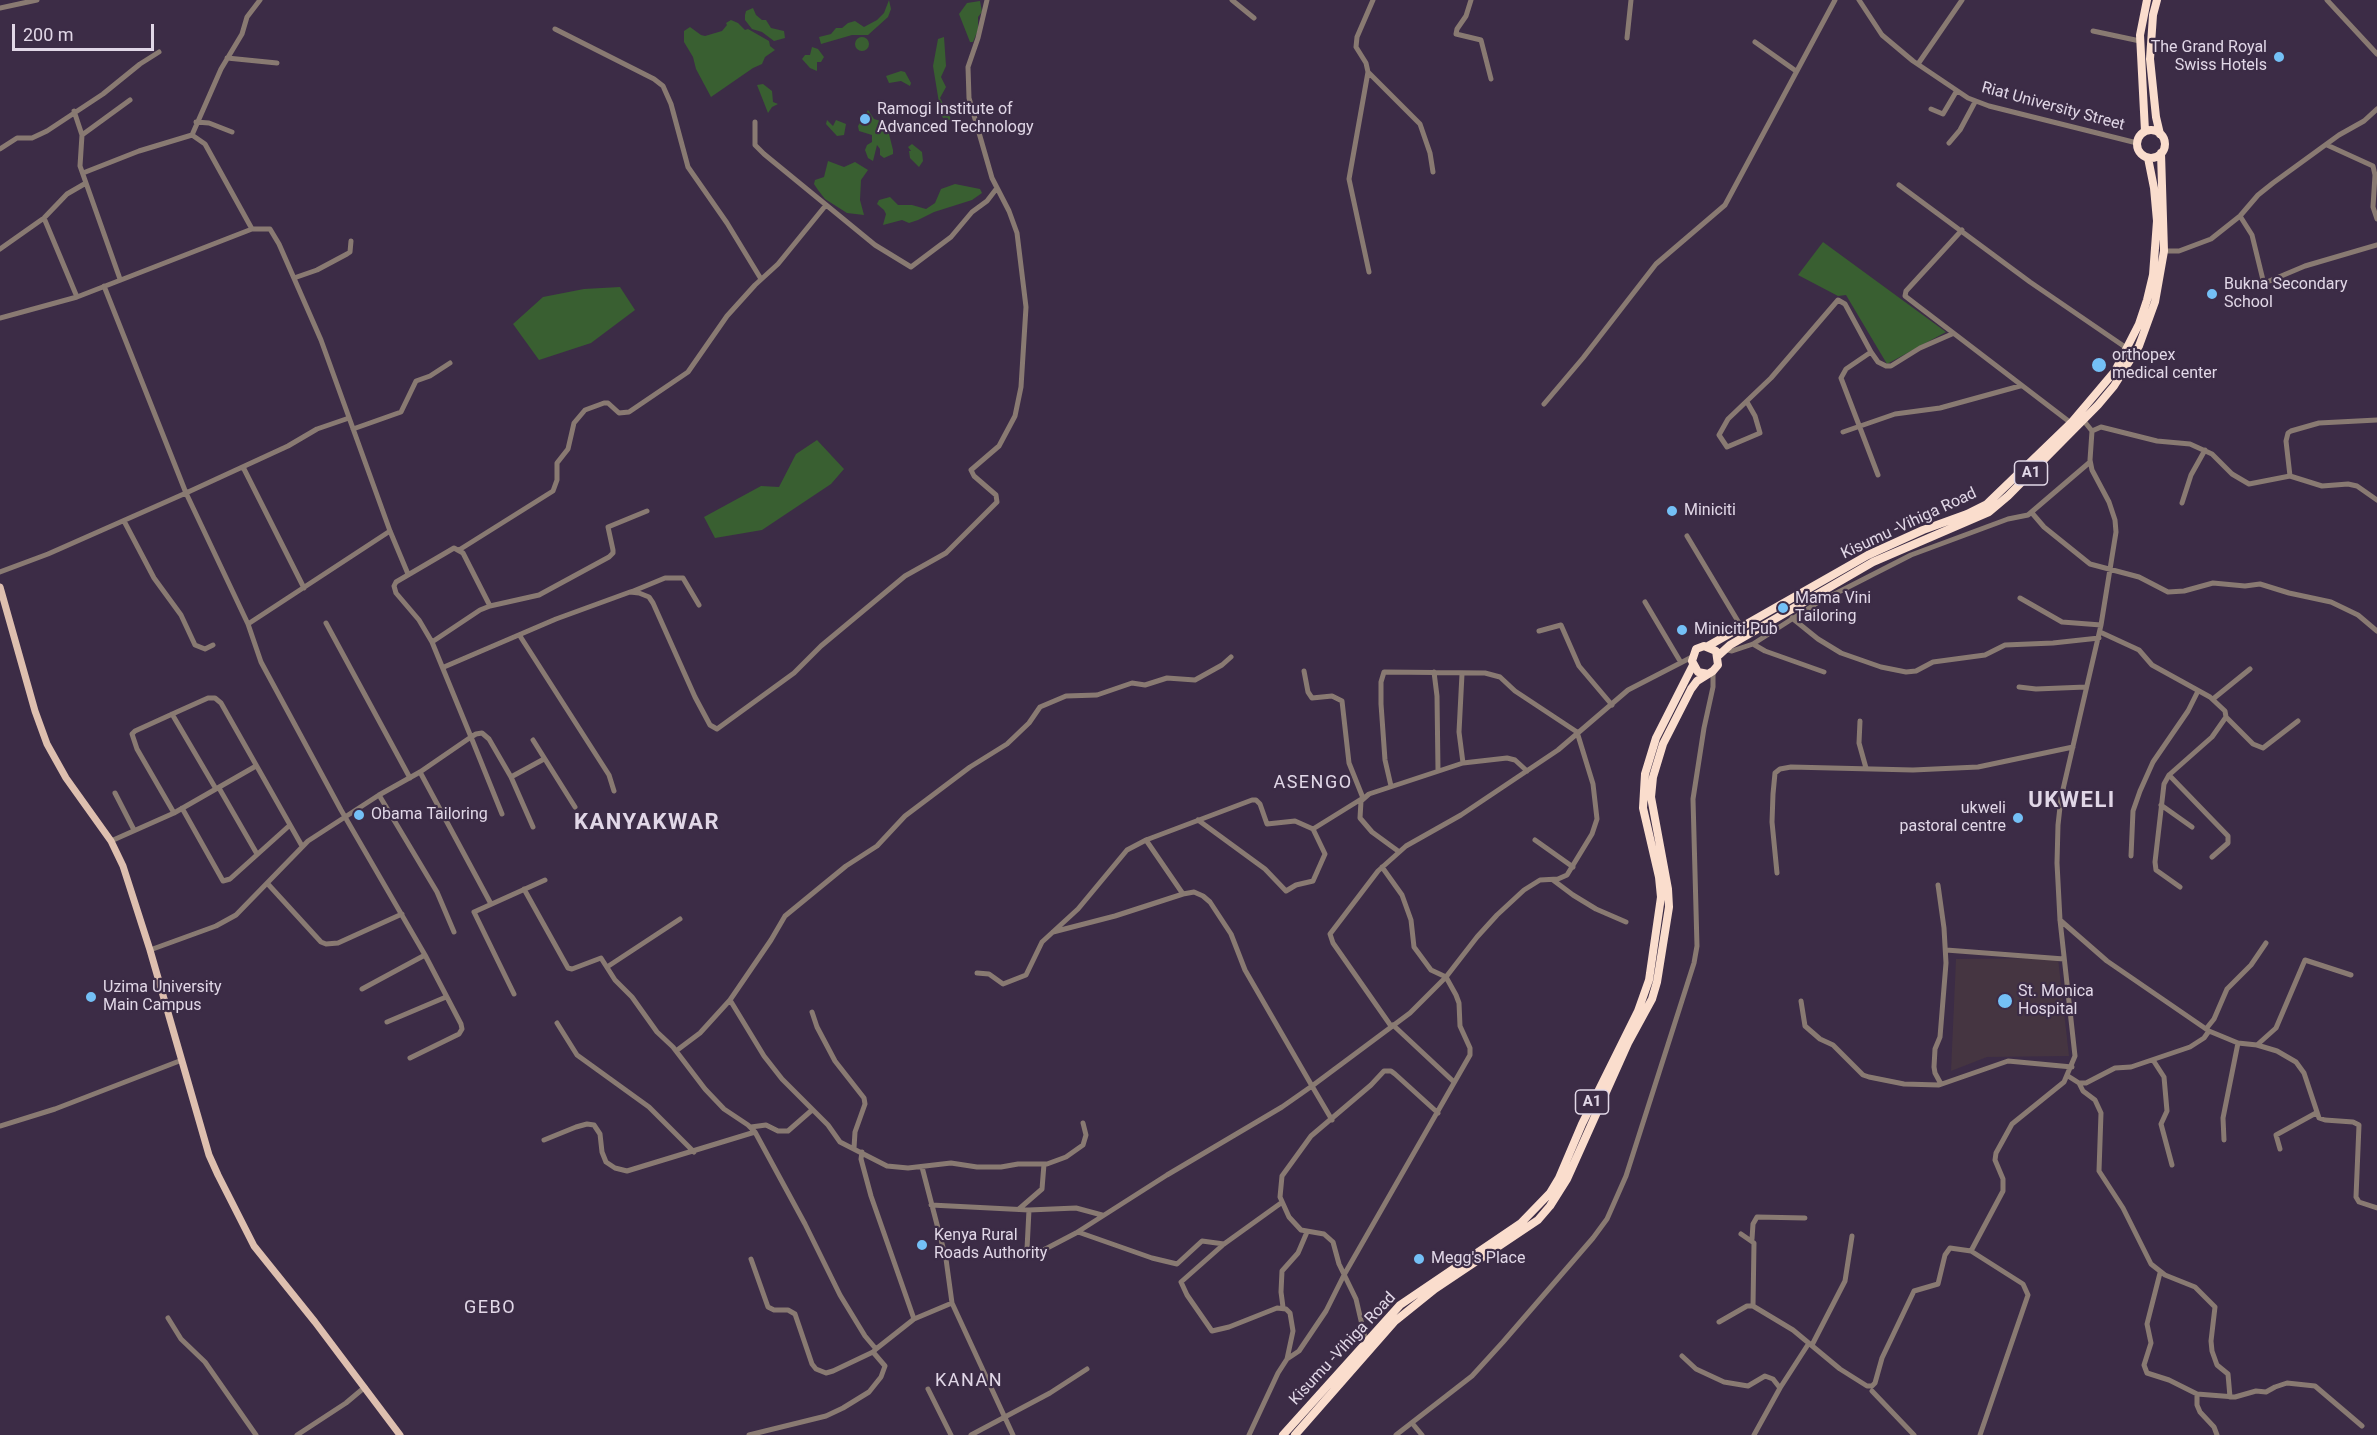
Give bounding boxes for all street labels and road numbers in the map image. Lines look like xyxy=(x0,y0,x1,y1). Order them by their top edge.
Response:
street label: Riat University Street xyxy=(1979,79,2127,135)
road number: A1 xyxy=(2014,461,2048,485)
street label: Kisumu -Vihiga Road xyxy=(1838,484,1980,564)
road number: A1 xyxy=(1576,1090,1608,1114)
street label: Kisumu -Vihiga Road xyxy=(1286,1289,1400,1409)

